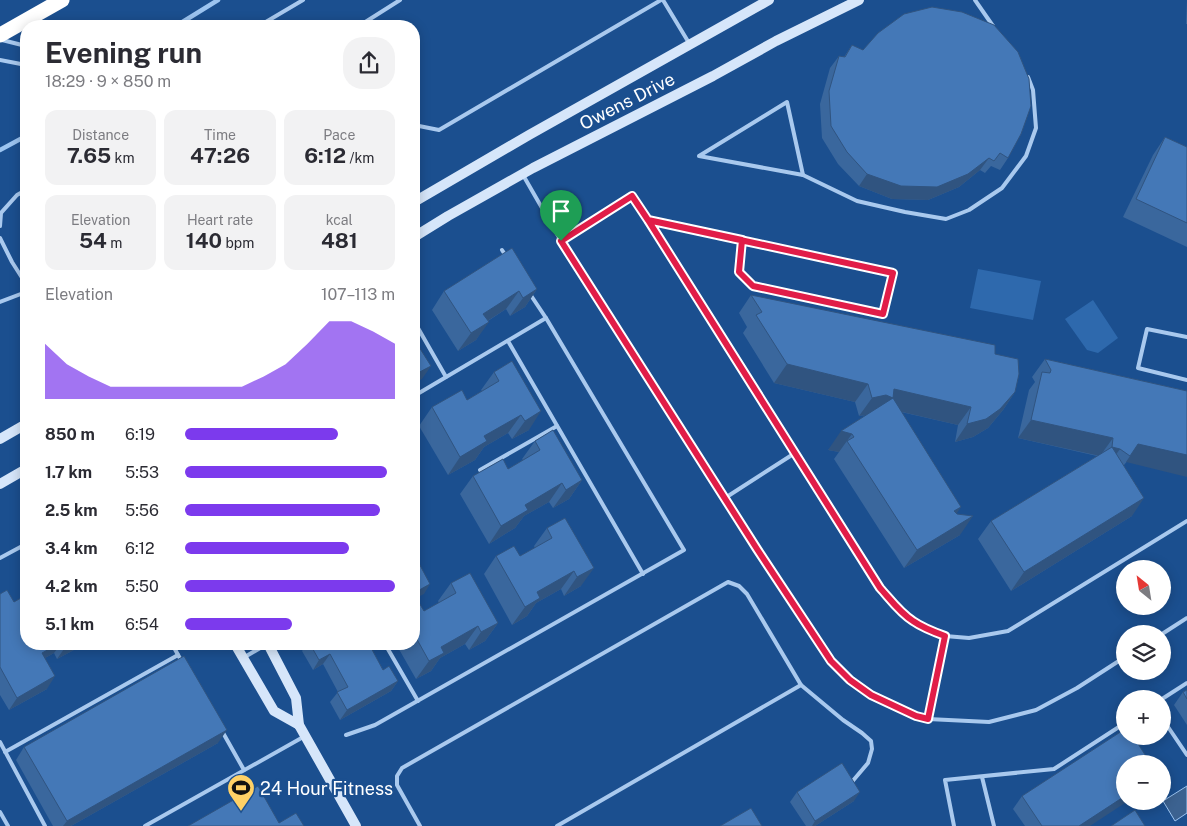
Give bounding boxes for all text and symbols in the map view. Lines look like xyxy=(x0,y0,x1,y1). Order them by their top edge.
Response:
text: Evening run xyxy=(45,36,202,69)
button: share xyxy=(343,37,395,89)
street label: Owens Drive xyxy=(576,68,678,134)
text: 18:29 · 9 × 850 m xyxy=(45,72,171,91)
text: Distance xyxy=(72,127,129,143)
text: Time xyxy=(204,127,236,143)
text: Pace xyxy=(323,127,355,143)
text: 7.65 xyxy=(67,143,111,168)
text: 47:26 xyxy=(190,143,250,168)
text: 6:12 xyxy=(304,143,346,168)
text: km xyxy=(111,150,135,166)
text: /km xyxy=(346,150,374,166)
pin xyxy=(540,190,582,241)
icon: arrive xyxy=(547,197,575,225)
text: Elevation xyxy=(71,212,130,228)
text: Heart rate xyxy=(187,212,253,228)
text: kcal xyxy=(326,212,353,228)
text: 54 xyxy=(79,228,107,253)
text: 140 xyxy=(186,228,222,253)
text: 481 xyxy=(321,228,358,253)
text: m xyxy=(107,235,122,251)
text: bpm xyxy=(222,235,254,251)
text: Elevation xyxy=(45,285,113,304)
text: 107–113 m xyxy=(321,285,395,304)
text: 850 m xyxy=(45,425,95,444)
text: 6:19 xyxy=(125,425,155,444)
text: 1.7 km xyxy=(45,463,92,482)
text: 5:53 xyxy=(125,463,159,482)
text: 2.5 km xyxy=(45,501,97,520)
text: 5:56 xyxy=(125,501,159,520)
text: 3.4 km xyxy=(45,539,98,558)
text: 6:12 xyxy=(125,539,155,558)
north arrow xyxy=(1116,560,1171,615)
map controls xyxy=(1116,560,1171,810)
text: 4.2 km xyxy=(45,577,98,596)
text: 5:50 xyxy=(125,577,159,596)
text: 5.1 km xyxy=(45,615,94,634)
text: 6:54 xyxy=(125,615,159,634)
button: layers xyxy=(1116,625,1171,680)
button: + xyxy=(1116,690,1171,745)
button: − xyxy=(1116,755,1171,810)
sports icon: 24 Hour Fitness xyxy=(226,773,256,812)
place label: 24 Hour Fitness xyxy=(260,778,393,799)

